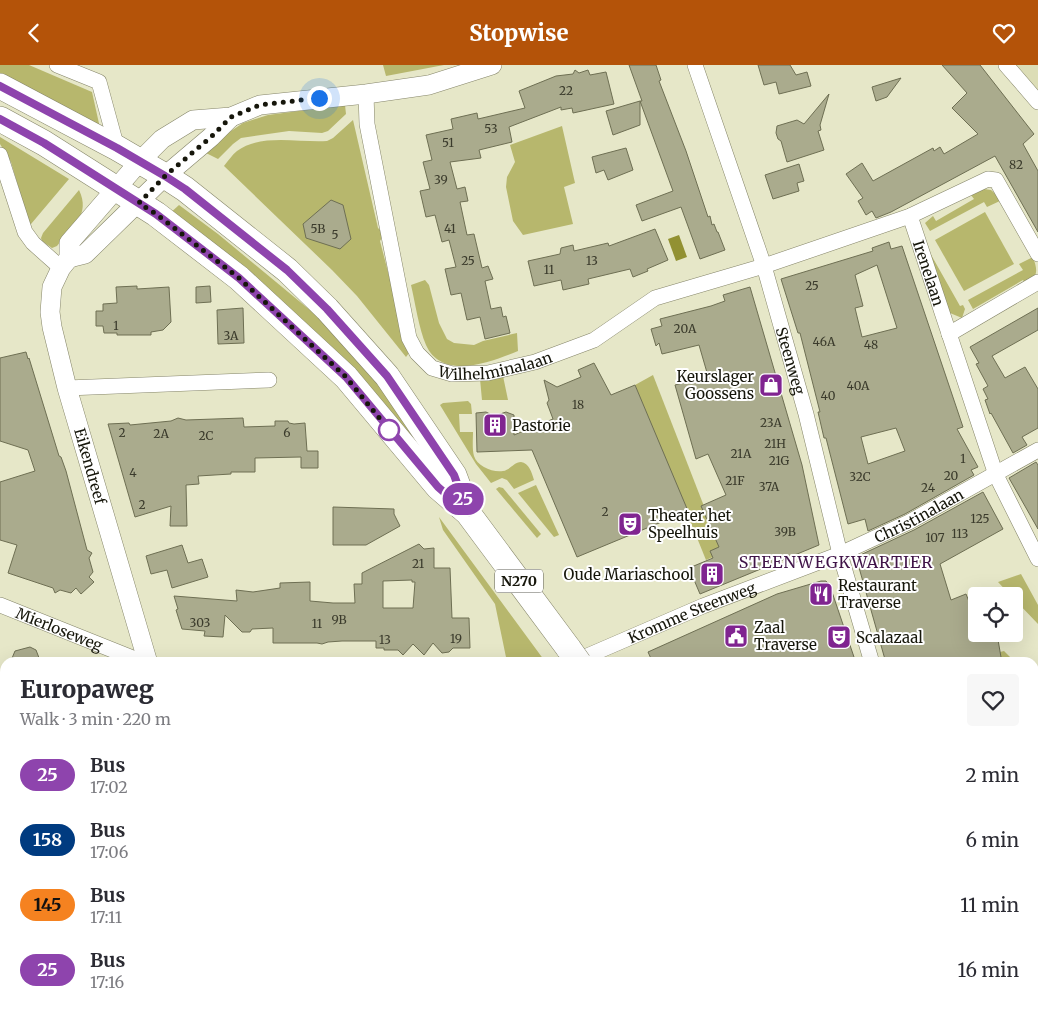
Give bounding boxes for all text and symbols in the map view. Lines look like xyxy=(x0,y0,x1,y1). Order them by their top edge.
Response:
icon: back xyxy=(20,19,48,47)
text: Stopwise xyxy=(469,19,569,47)
icon: heart xyxy=(990,19,1018,47)
house number: 22 xyxy=(559,83,573,98)
your location xyxy=(307,86,332,111)
house number: 53 xyxy=(484,121,498,136)
house number: 51 xyxy=(442,135,454,150)
house number: 82 xyxy=(1009,157,1023,172)
house number: 39 xyxy=(434,172,448,187)
house number: 5B xyxy=(311,221,325,236)
house number: 41 xyxy=(444,221,457,236)
house number: 5 xyxy=(331,227,339,242)
street label: Irenelaan xyxy=(909,238,949,308)
house number: 25 xyxy=(461,253,475,268)
house number: 13 xyxy=(586,253,598,268)
house number: 11 xyxy=(544,262,555,277)
house number: 25 xyxy=(805,278,819,293)
house number: 1 xyxy=(113,318,119,333)
house number: 20A xyxy=(674,321,697,336)
street label: Steenweg xyxy=(772,325,810,397)
house number: 3A xyxy=(223,328,239,343)
house number: 46A xyxy=(813,334,836,349)
house number: 48 xyxy=(864,337,878,352)
street label: Wilhelminalaan xyxy=(435,347,555,384)
place label: Keurslager Goossens xyxy=(676,367,754,403)
shop icon: Keurslager Goossens xyxy=(758,372,784,398)
house number: 40A xyxy=(846,378,870,393)
house number: 40 xyxy=(821,388,836,403)
house number: 18 xyxy=(572,397,584,412)
building icon: Pastorie xyxy=(482,412,508,438)
house number: 23A xyxy=(760,415,782,430)
place label: Pastorie xyxy=(512,416,571,435)
unlabelled marker xyxy=(378,419,400,441)
house number: 2 xyxy=(118,425,126,440)
house number: 6 xyxy=(283,425,291,440)
street label: Eikendreef xyxy=(70,426,110,507)
house number: 2A xyxy=(153,426,169,441)
house number: 2C xyxy=(199,428,214,443)
house number: 21H xyxy=(764,436,786,451)
house number: 21A xyxy=(731,446,752,461)
house number: 1 xyxy=(960,451,966,466)
house number: 21G xyxy=(769,453,790,468)
house number: 4 xyxy=(129,465,137,480)
house number: 20 xyxy=(944,468,959,483)
house number: 32C xyxy=(849,469,871,484)
house number: 21F xyxy=(725,473,745,488)
house number: 37A xyxy=(759,479,780,494)
house number: 24 xyxy=(921,480,936,495)
line badge: 25 xyxy=(440,483,486,515)
street label: Christinalaan xyxy=(871,484,967,546)
text: 25 xyxy=(453,487,473,510)
house number: 2 xyxy=(138,497,146,512)
house number: 2 xyxy=(601,504,609,519)
place label: Theater het Speelhuis xyxy=(648,506,732,542)
theatre icon: Theater het Speelhuis xyxy=(617,511,643,537)
house number: 125 xyxy=(971,511,989,526)
house number: 39B xyxy=(774,524,796,539)
house number: 113 xyxy=(951,526,969,541)
house number: 107 xyxy=(925,530,945,545)
district label: STEENWEGKWARTIER xyxy=(739,552,933,572)
house number: 21 xyxy=(412,556,425,571)
building icon: Oude Mariaschool xyxy=(699,561,725,587)
place label: Oude Mariaschool xyxy=(563,565,694,584)
road number: N270 xyxy=(495,569,543,593)
place label: Restaurant Traverse xyxy=(838,576,917,612)
street label: Kromme Steenweg xyxy=(625,577,758,647)
restaurant icon: Restaurant Traverse xyxy=(808,581,834,607)
map controls xyxy=(968,587,1023,642)
button: locate xyxy=(968,587,1023,642)
street label: Mierloseweg xyxy=(13,603,106,655)
house number: 9B xyxy=(332,612,347,627)
house number: 303 xyxy=(190,615,211,630)
house number: 11 xyxy=(312,616,323,631)
place label: Zaal Traverse xyxy=(754,618,817,654)
public building icon: Zaal Traverse xyxy=(723,623,749,649)
theatre icon: Scalazaal xyxy=(826,624,852,650)
place label: Scalazaal xyxy=(856,628,923,647)
house number: 19 xyxy=(450,631,462,646)
house number: 13 xyxy=(379,632,391,647)
text: Europaweg xyxy=(20,674,154,705)
button: heart xyxy=(967,674,1019,726)
text: Walk · 3 min · 220 m xyxy=(20,709,171,729)
text: Bus xyxy=(90,753,125,777)
text: 25 xyxy=(37,763,58,786)
text: 2 min xyxy=(966,763,1019,787)
text: 17:02 xyxy=(90,777,128,797)
text: Bus xyxy=(90,818,125,842)
text: 158 xyxy=(33,828,62,851)
text: 6 min xyxy=(965,828,1019,852)
text: 17:06 xyxy=(90,842,128,862)
text: Bus xyxy=(90,883,125,907)
text: 145 xyxy=(33,893,62,916)
text: 11 min xyxy=(960,893,1019,917)
text: 17:11 xyxy=(90,907,122,927)
text: Bus xyxy=(90,948,125,972)
text: 25 xyxy=(37,958,58,981)
text: 16 min xyxy=(958,958,1019,982)
text: 17:16 xyxy=(90,972,124,992)

